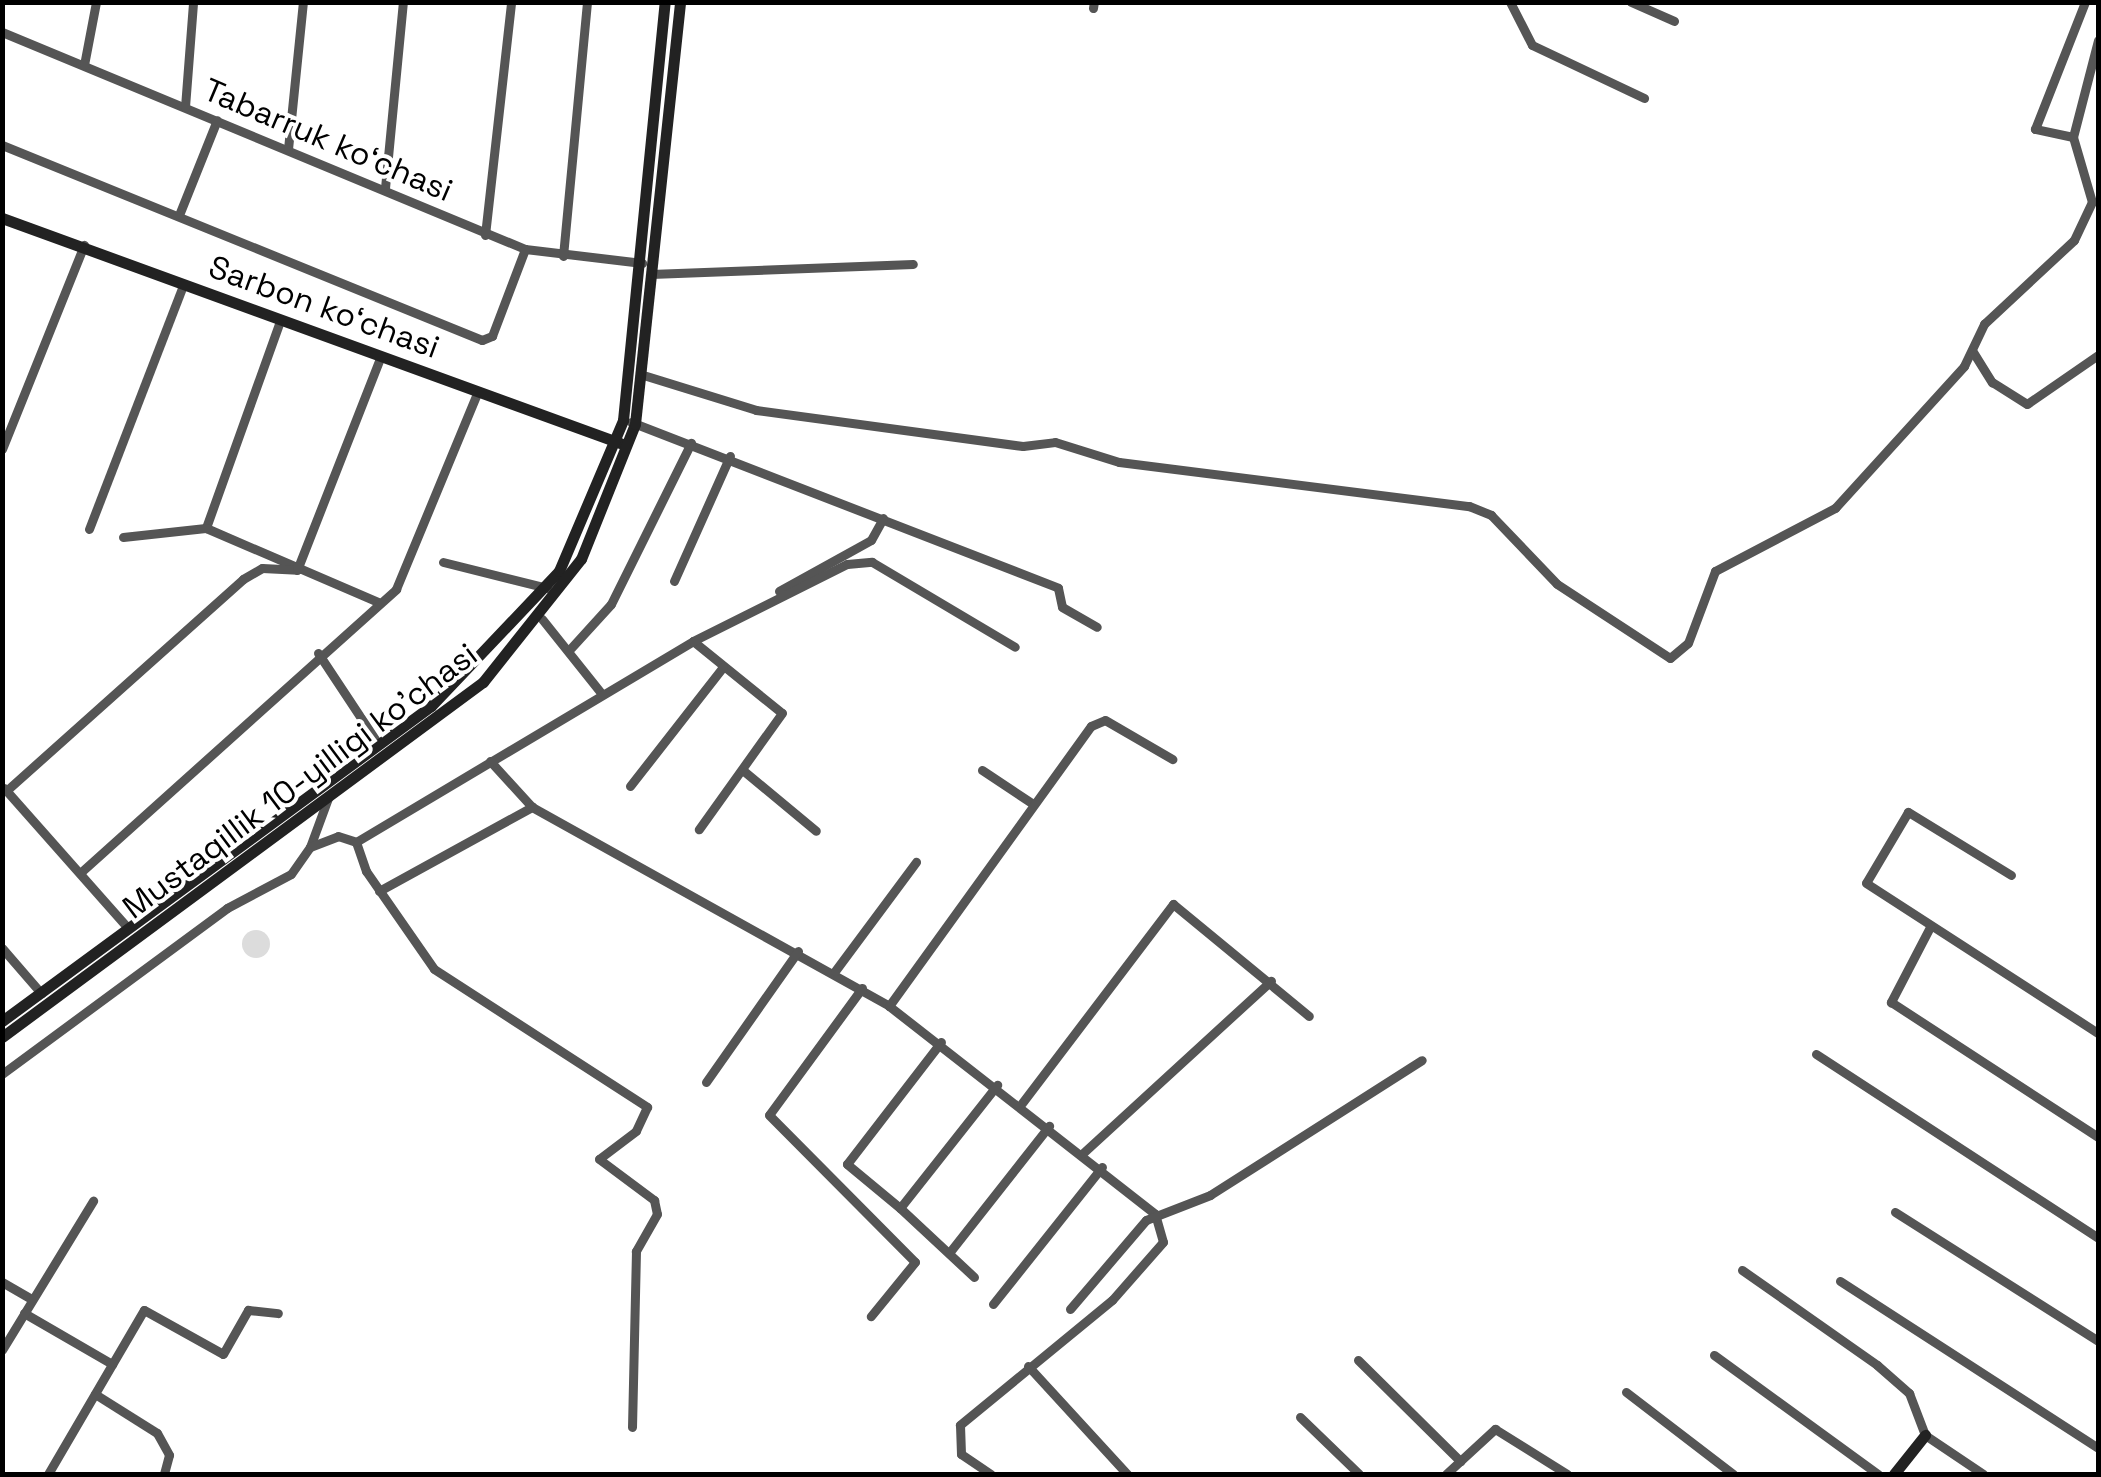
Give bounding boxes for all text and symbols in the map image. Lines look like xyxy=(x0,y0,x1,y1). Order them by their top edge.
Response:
street label: Tabarruk koʻchasi xyxy=(198,70,458,210)
street label: Sarbon koʻchasi xyxy=(204,248,444,366)
street label: Mustaqillik 10-yilligi ko'chasi xyxy=(115,635,485,927)

